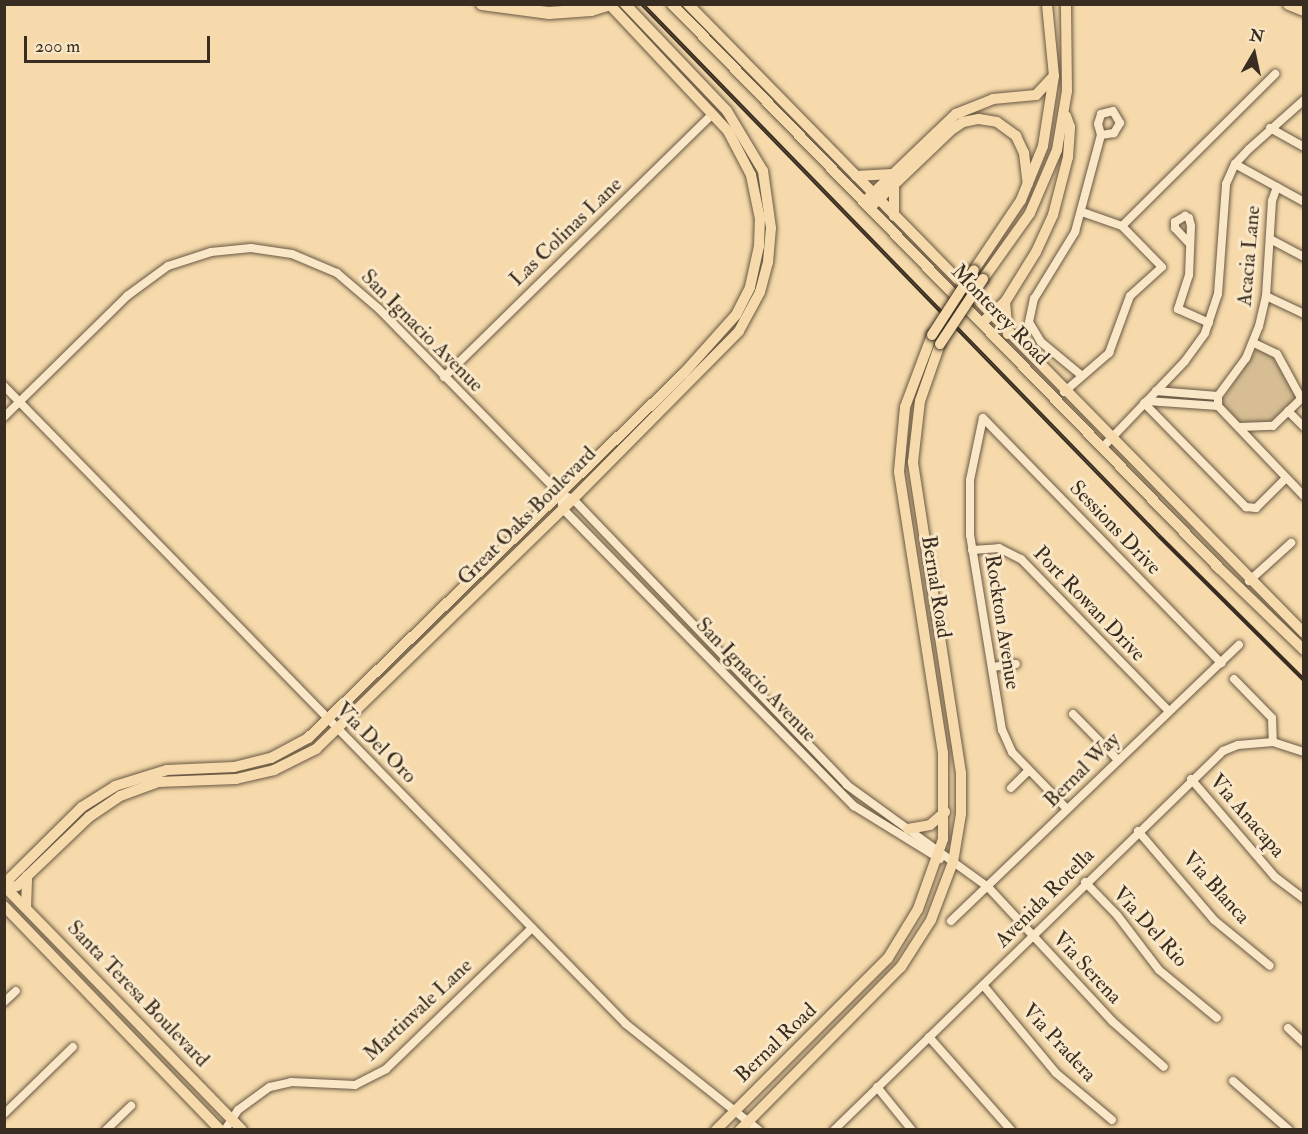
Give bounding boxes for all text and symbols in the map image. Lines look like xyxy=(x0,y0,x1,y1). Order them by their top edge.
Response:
scale bar xyxy=(27,24,213,62)
north arrow xyxy=(1224,24,1284,84)
text: N xyxy=(1248,25,1265,47)
text: 200 m xyxy=(35,35,80,58)
street label: Las Colinas Lane xyxy=(505,172,627,292)
street label: Acacia Lane xyxy=(1232,205,1266,307)
street label: Monterey Road xyxy=(946,259,1054,371)
street label: San Ignacio Avenue xyxy=(355,264,489,398)
street label: Great Oaks Boulevard xyxy=(452,441,602,591)
street label: Sessions Drive xyxy=(1064,476,1166,580)
street label: Bernal Road xyxy=(915,534,957,640)
street label: Port Rowan Drive xyxy=(1028,541,1150,667)
street label: Rockton Avenue xyxy=(979,553,1025,691)
street label: San Ignacio Avenue xyxy=(690,613,822,747)
street label: Via Del Oro xyxy=(330,697,422,789)
street label: Bernal Way xyxy=(1039,727,1125,813)
street label: Via Anacapa xyxy=(1204,769,1290,863)
street label: Avenida Rotella xyxy=(990,843,1100,953)
street label: Via Blanca xyxy=(1177,847,1255,929)
street label: Via Del Rio xyxy=(1107,882,1193,972)
street label: Santa Teresa Boulevard xyxy=(62,916,214,1072)
street label: Via Serena xyxy=(1047,927,1127,1009)
street label: Martinvale Lane xyxy=(359,953,477,1067)
street label: Bernal Road xyxy=(730,998,822,1088)
street label: Via Pradera xyxy=(1017,999,1101,1087)

